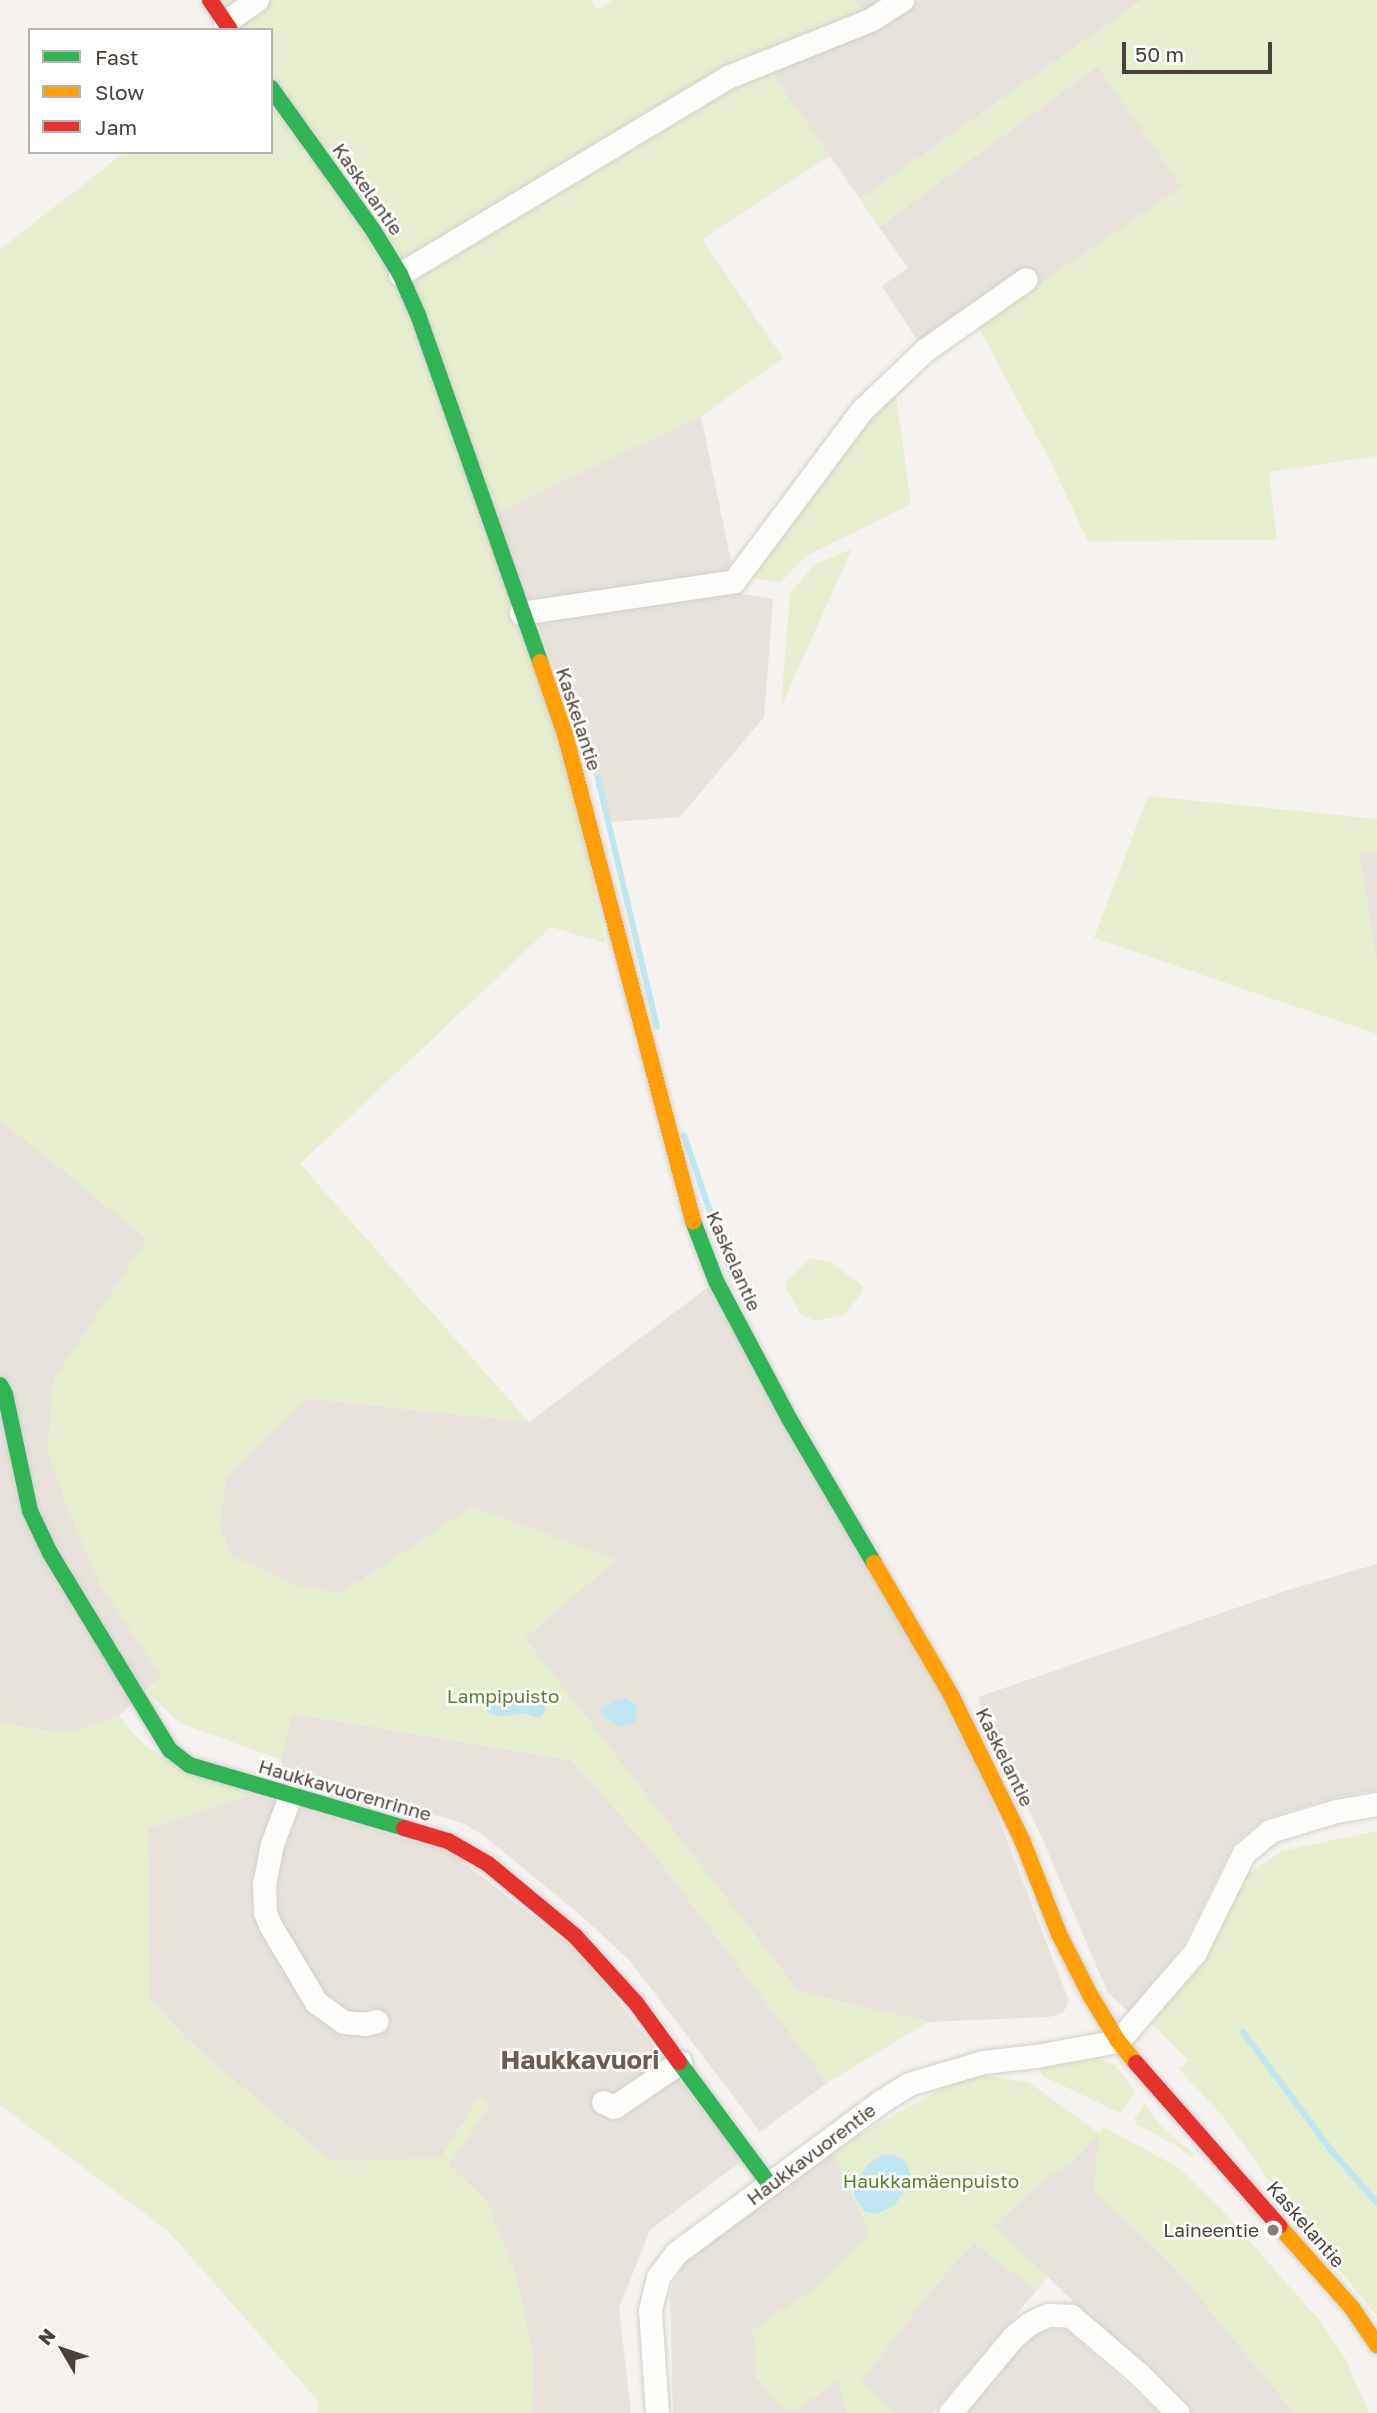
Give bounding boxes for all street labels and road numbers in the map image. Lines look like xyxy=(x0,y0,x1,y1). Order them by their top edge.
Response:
street label: Kaskelantie xyxy=(328,139,408,239)
street label: Kaskelantie xyxy=(552,665,606,773)
street label: Kaskelantie xyxy=(702,1207,766,1315)
street label: Kaskelantie xyxy=(971,1704,1039,1810)
street label: Haukkavuorenrinne xyxy=(256,1754,434,1826)
street label: Haukkavuorentie xyxy=(742,2098,880,2210)
street label: Kaskelantie xyxy=(1262,2176,1350,2272)

